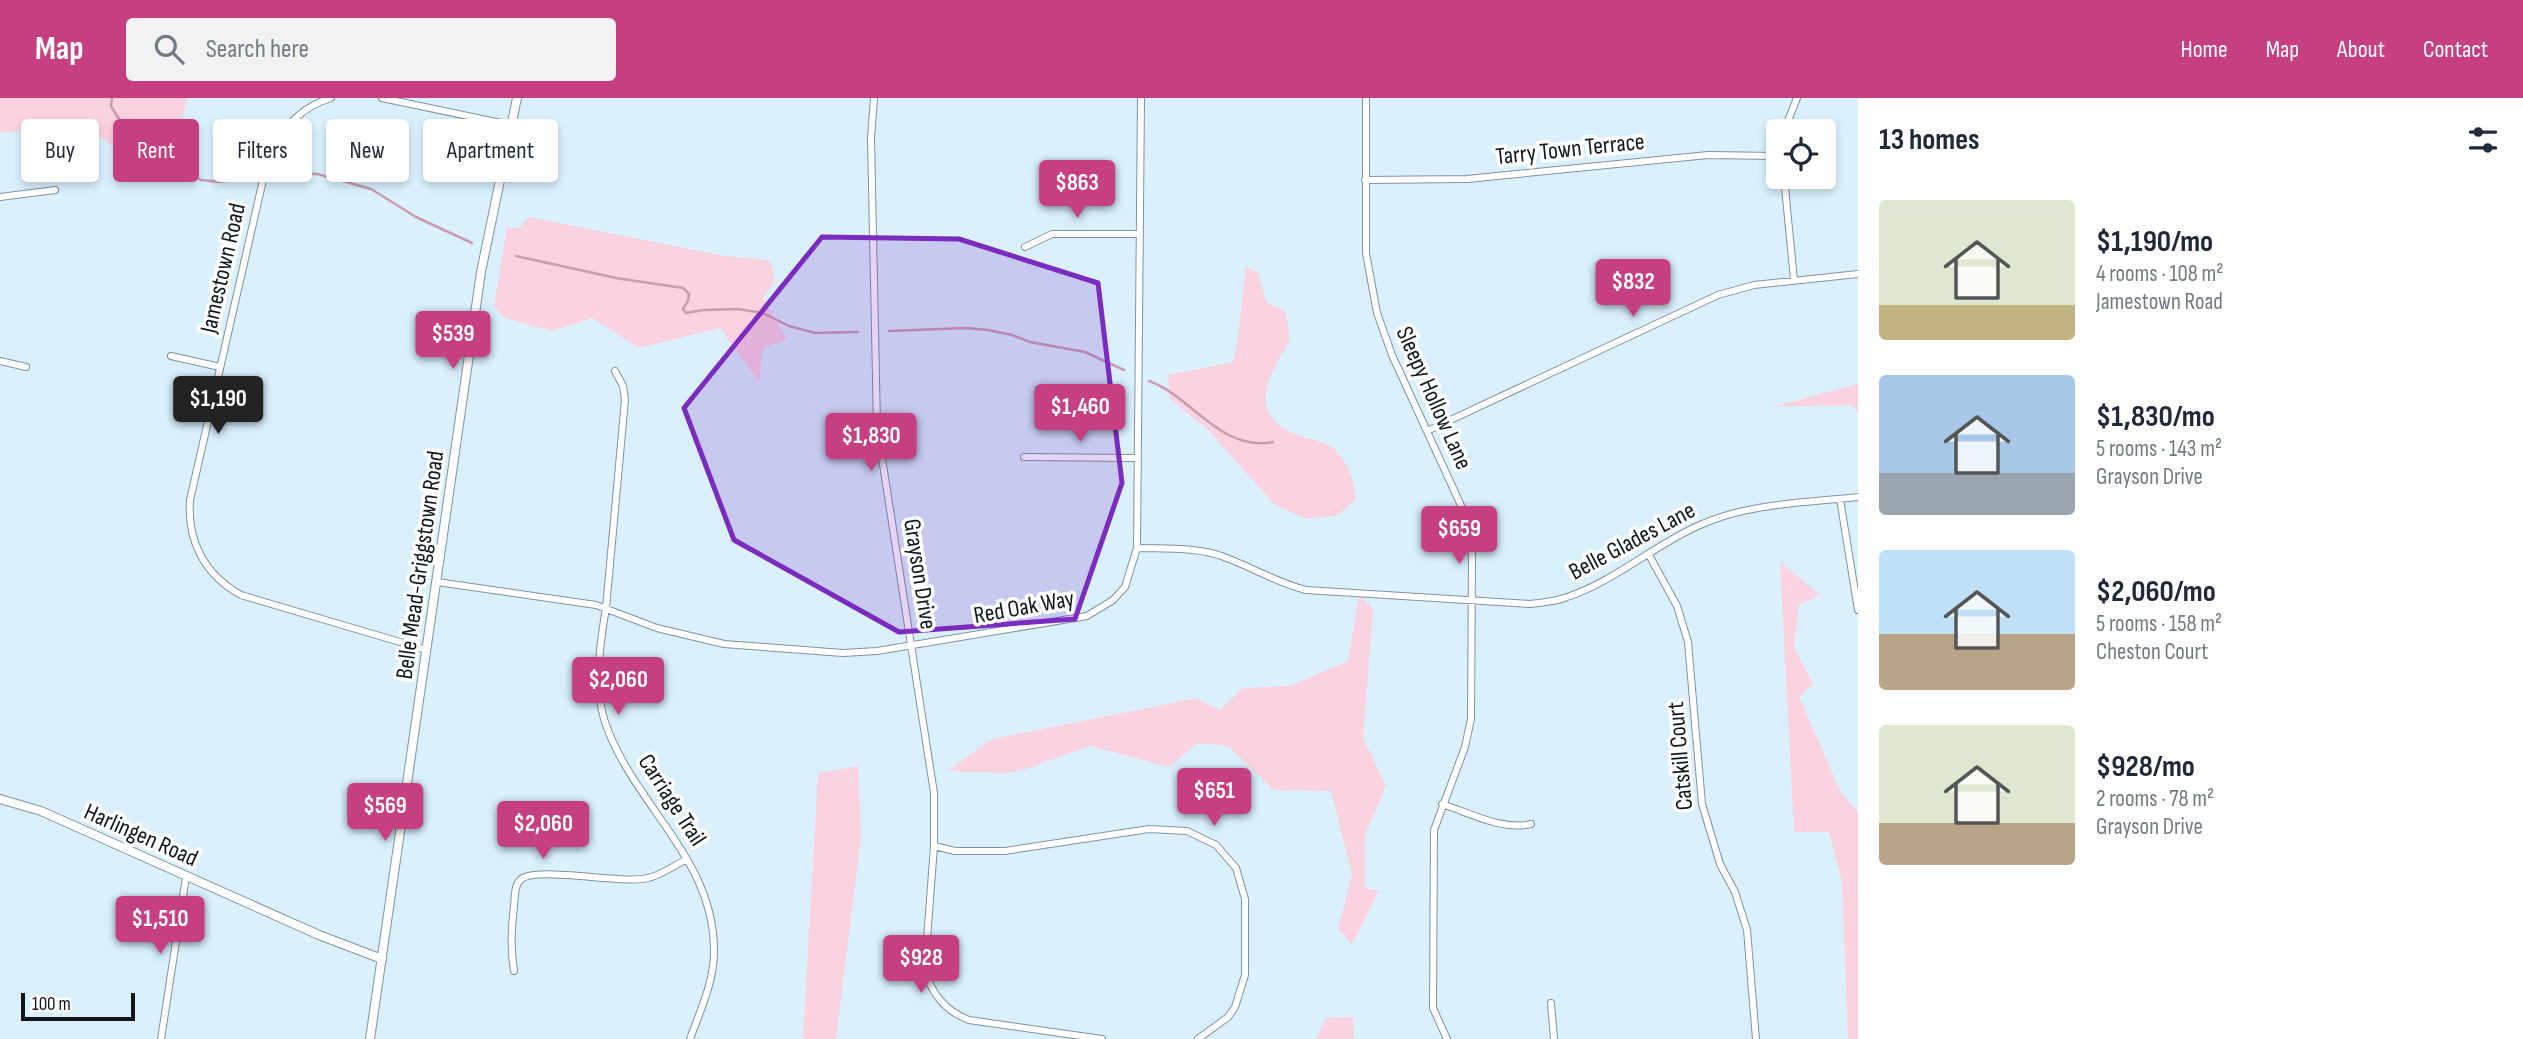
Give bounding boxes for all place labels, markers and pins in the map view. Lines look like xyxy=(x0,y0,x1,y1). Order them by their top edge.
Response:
pin: $863 xyxy=(1036,160,1118,220)
pin: $832 xyxy=(1592,260,1674,319)
pin: $539 xyxy=(412,312,494,371)
pin: $1,190 xyxy=(161,376,275,436)
pin: $1,460 xyxy=(1023,384,1137,444)
pin: $1,830 xyxy=(814,414,928,473)
pin: $659 xyxy=(1418,506,1500,566)
pin: $2,060 xyxy=(561,658,675,717)
pin: $651 xyxy=(1173,768,1255,828)
pin: $569 xyxy=(344,784,426,843)
pin: $2,060 xyxy=(486,802,600,861)
pin: $1,510 xyxy=(103,896,217,956)
pin: $928 xyxy=(880,936,962,995)

